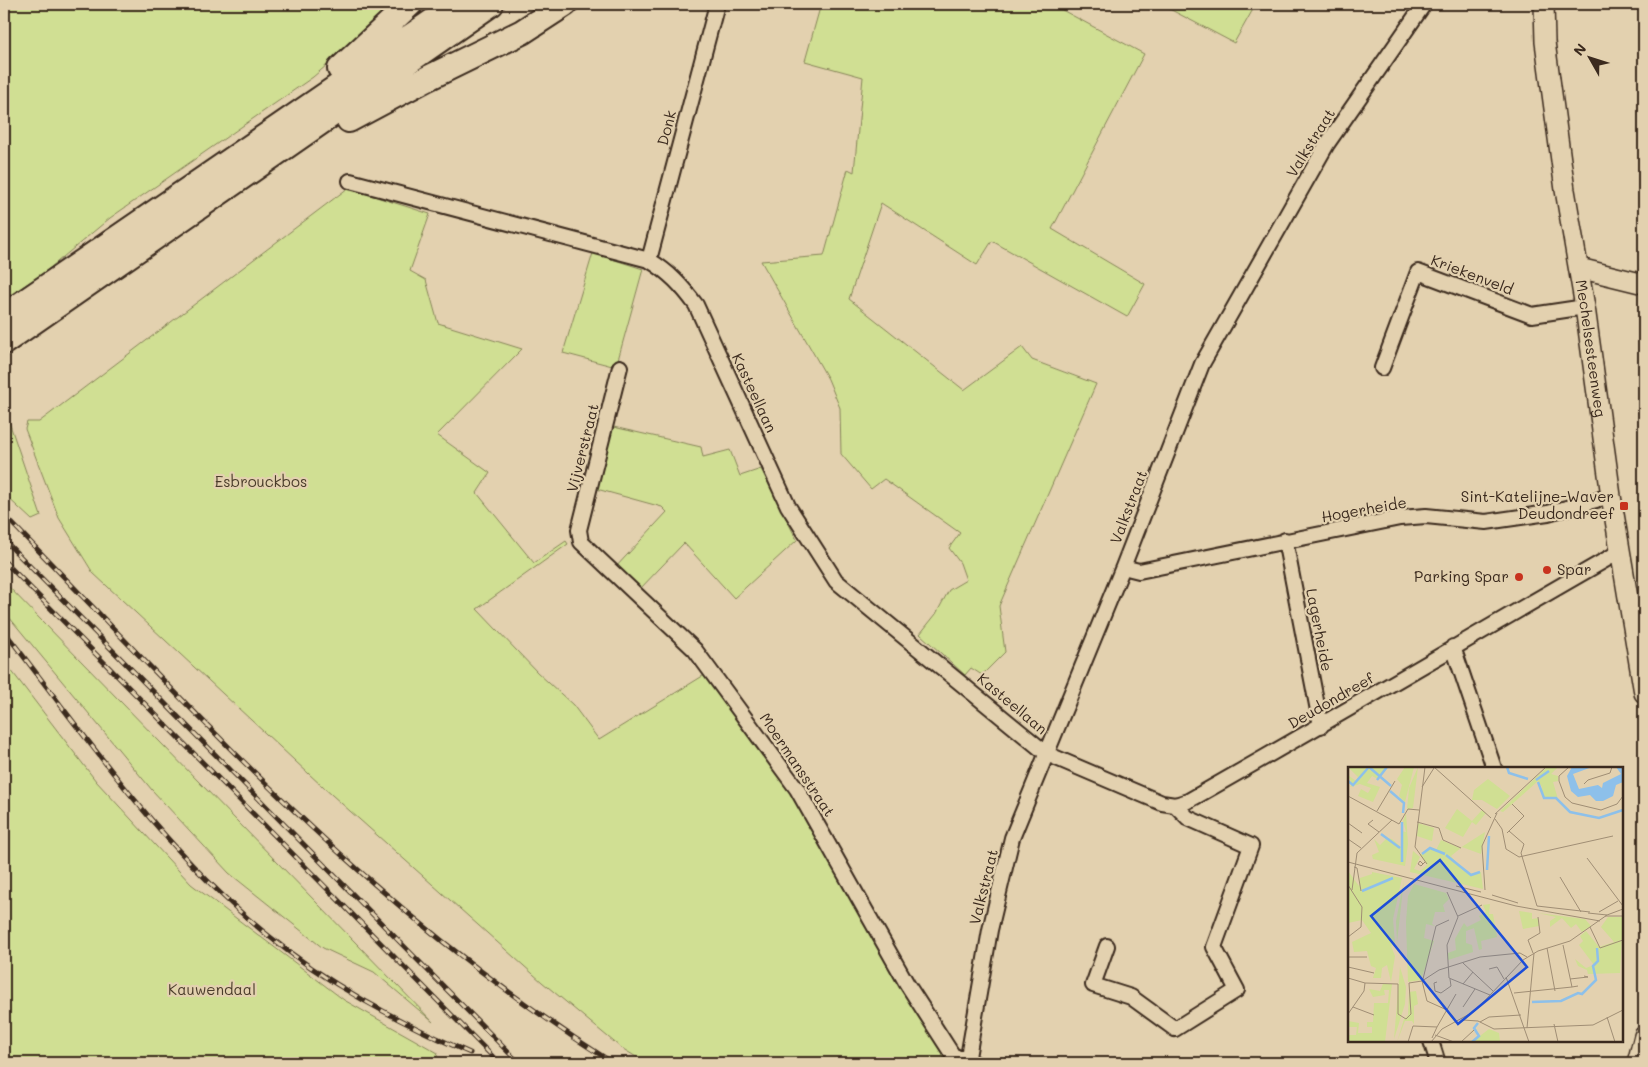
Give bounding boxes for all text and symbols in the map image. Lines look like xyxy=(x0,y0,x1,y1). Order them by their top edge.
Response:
north arrow xyxy=(1566,32,1616,82)
text: N xyxy=(1569,39,1590,60)
street label: Valkstraat xyxy=(1281,104,1339,181)
street label: Donk xyxy=(652,108,680,147)
street label: Kriekenveld xyxy=(1428,249,1516,299)
street label: Mechelsesteenweg xyxy=(1572,278,1611,419)
street label: Kasteellaan xyxy=(728,350,782,436)
street label: Vijverstraat xyxy=(561,401,603,494)
street label: Valkstraat xyxy=(1105,467,1151,546)
park label: Esbrouckbos xyxy=(215,471,307,491)
place label: Sint-Katelijne-Waver Deudondreef xyxy=(1461,486,1615,523)
street label: Hogerheide xyxy=(1320,492,1408,526)
marker: Sint-Katelijne-Waver Deudondreef xyxy=(1618,500,1630,512)
place label: Spar xyxy=(1557,559,1592,579)
marker: Spar xyxy=(1541,564,1553,576)
place label: Parking Spar xyxy=(1414,566,1509,586)
marker: Parking Spar xyxy=(1513,571,1525,583)
street label: Lagerheide xyxy=(1302,587,1338,673)
street label: Deudondreef xyxy=(1284,667,1378,733)
street label: Kasteellaan xyxy=(973,668,1052,738)
street label: Moermansstraat xyxy=(756,709,840,820)
inset map xyxy=(1348,767,1623,1042)
street label: Valkstraat xyxy=(964,847,1002,927)
park label: Kauwendaal xyxy=(168,979,256,999)

